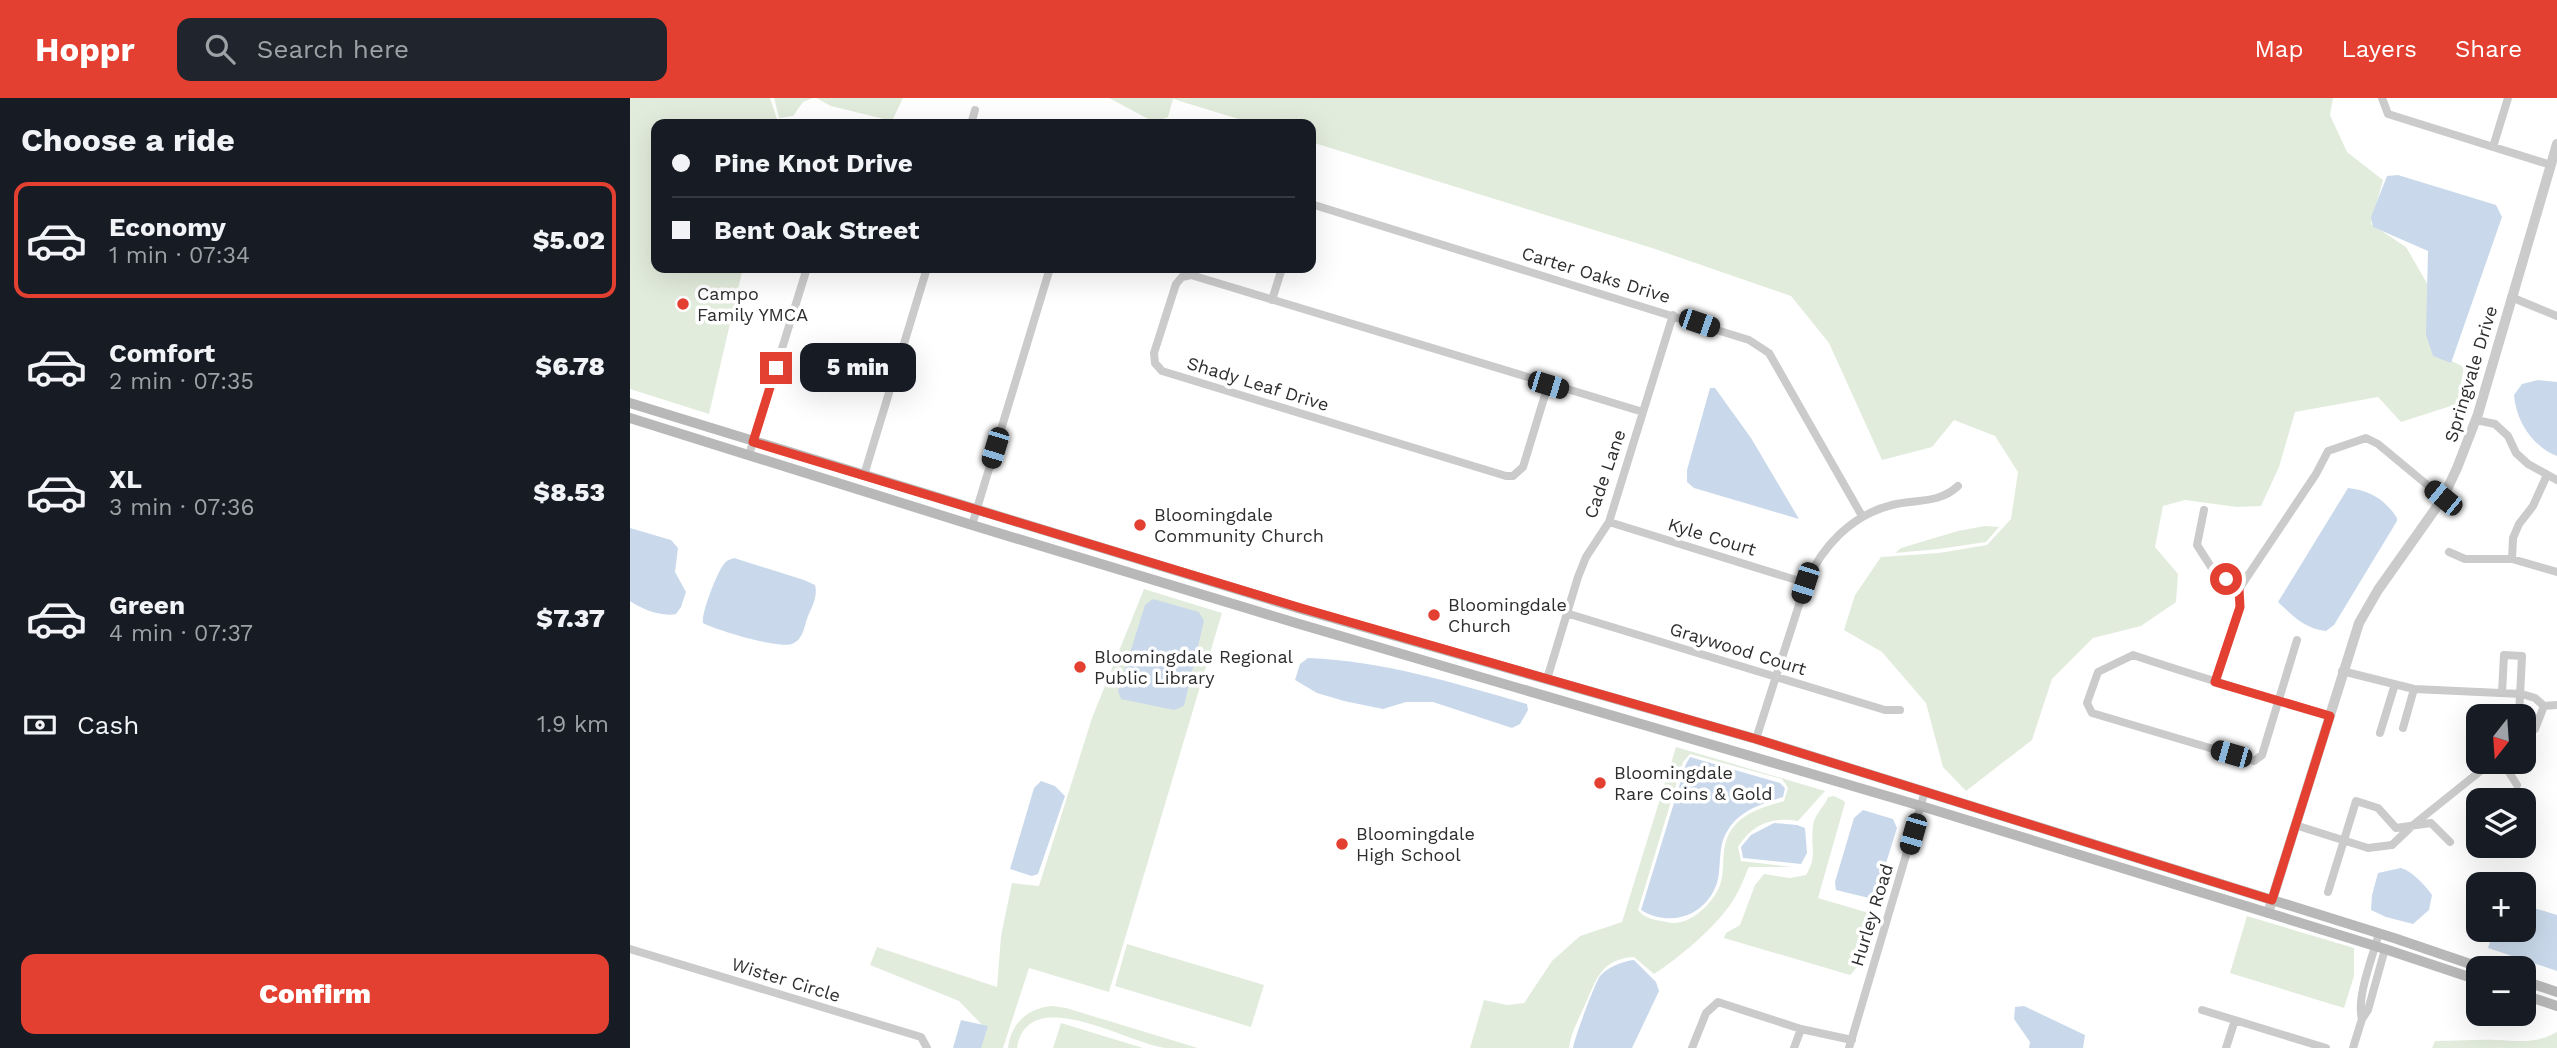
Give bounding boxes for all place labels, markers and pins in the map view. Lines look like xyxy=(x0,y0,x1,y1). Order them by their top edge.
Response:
place label: Campo Family YMCA xyxy=(697,283,808,325)
marker: Campo Family YMCA xyxy=(675,296,691,312)
place label: Bloomingdale Community Church xyxy=(1154,504,1324,546)
marker: Bloomingdale Community Church xyxy=(1132,517,1148,533)
place label: Bloomingdale Church xyxy=(1448,594,1567,636)
marker: Bloomingdale Church xyxy=(1426,607,1442,623)
place label: Bloomingdale Regional Public Library xyxy=(1094,646,1294,688)
marker: Bloomingdale Regional Public Library xyxy=(1072,659,1088,675)
place label: Bloomingdale Rare Coins & Gold xyxy=(1614,762,1772,804)
marker: Bloomingdale Rare Coins & Gold xyxy=(1592,775,1608,791)
place label: Bloomingdale High School xyxy=(1356,823,1475,865)
marker: Bloomingdale High School xyxy=(1334,836,1350,852)

